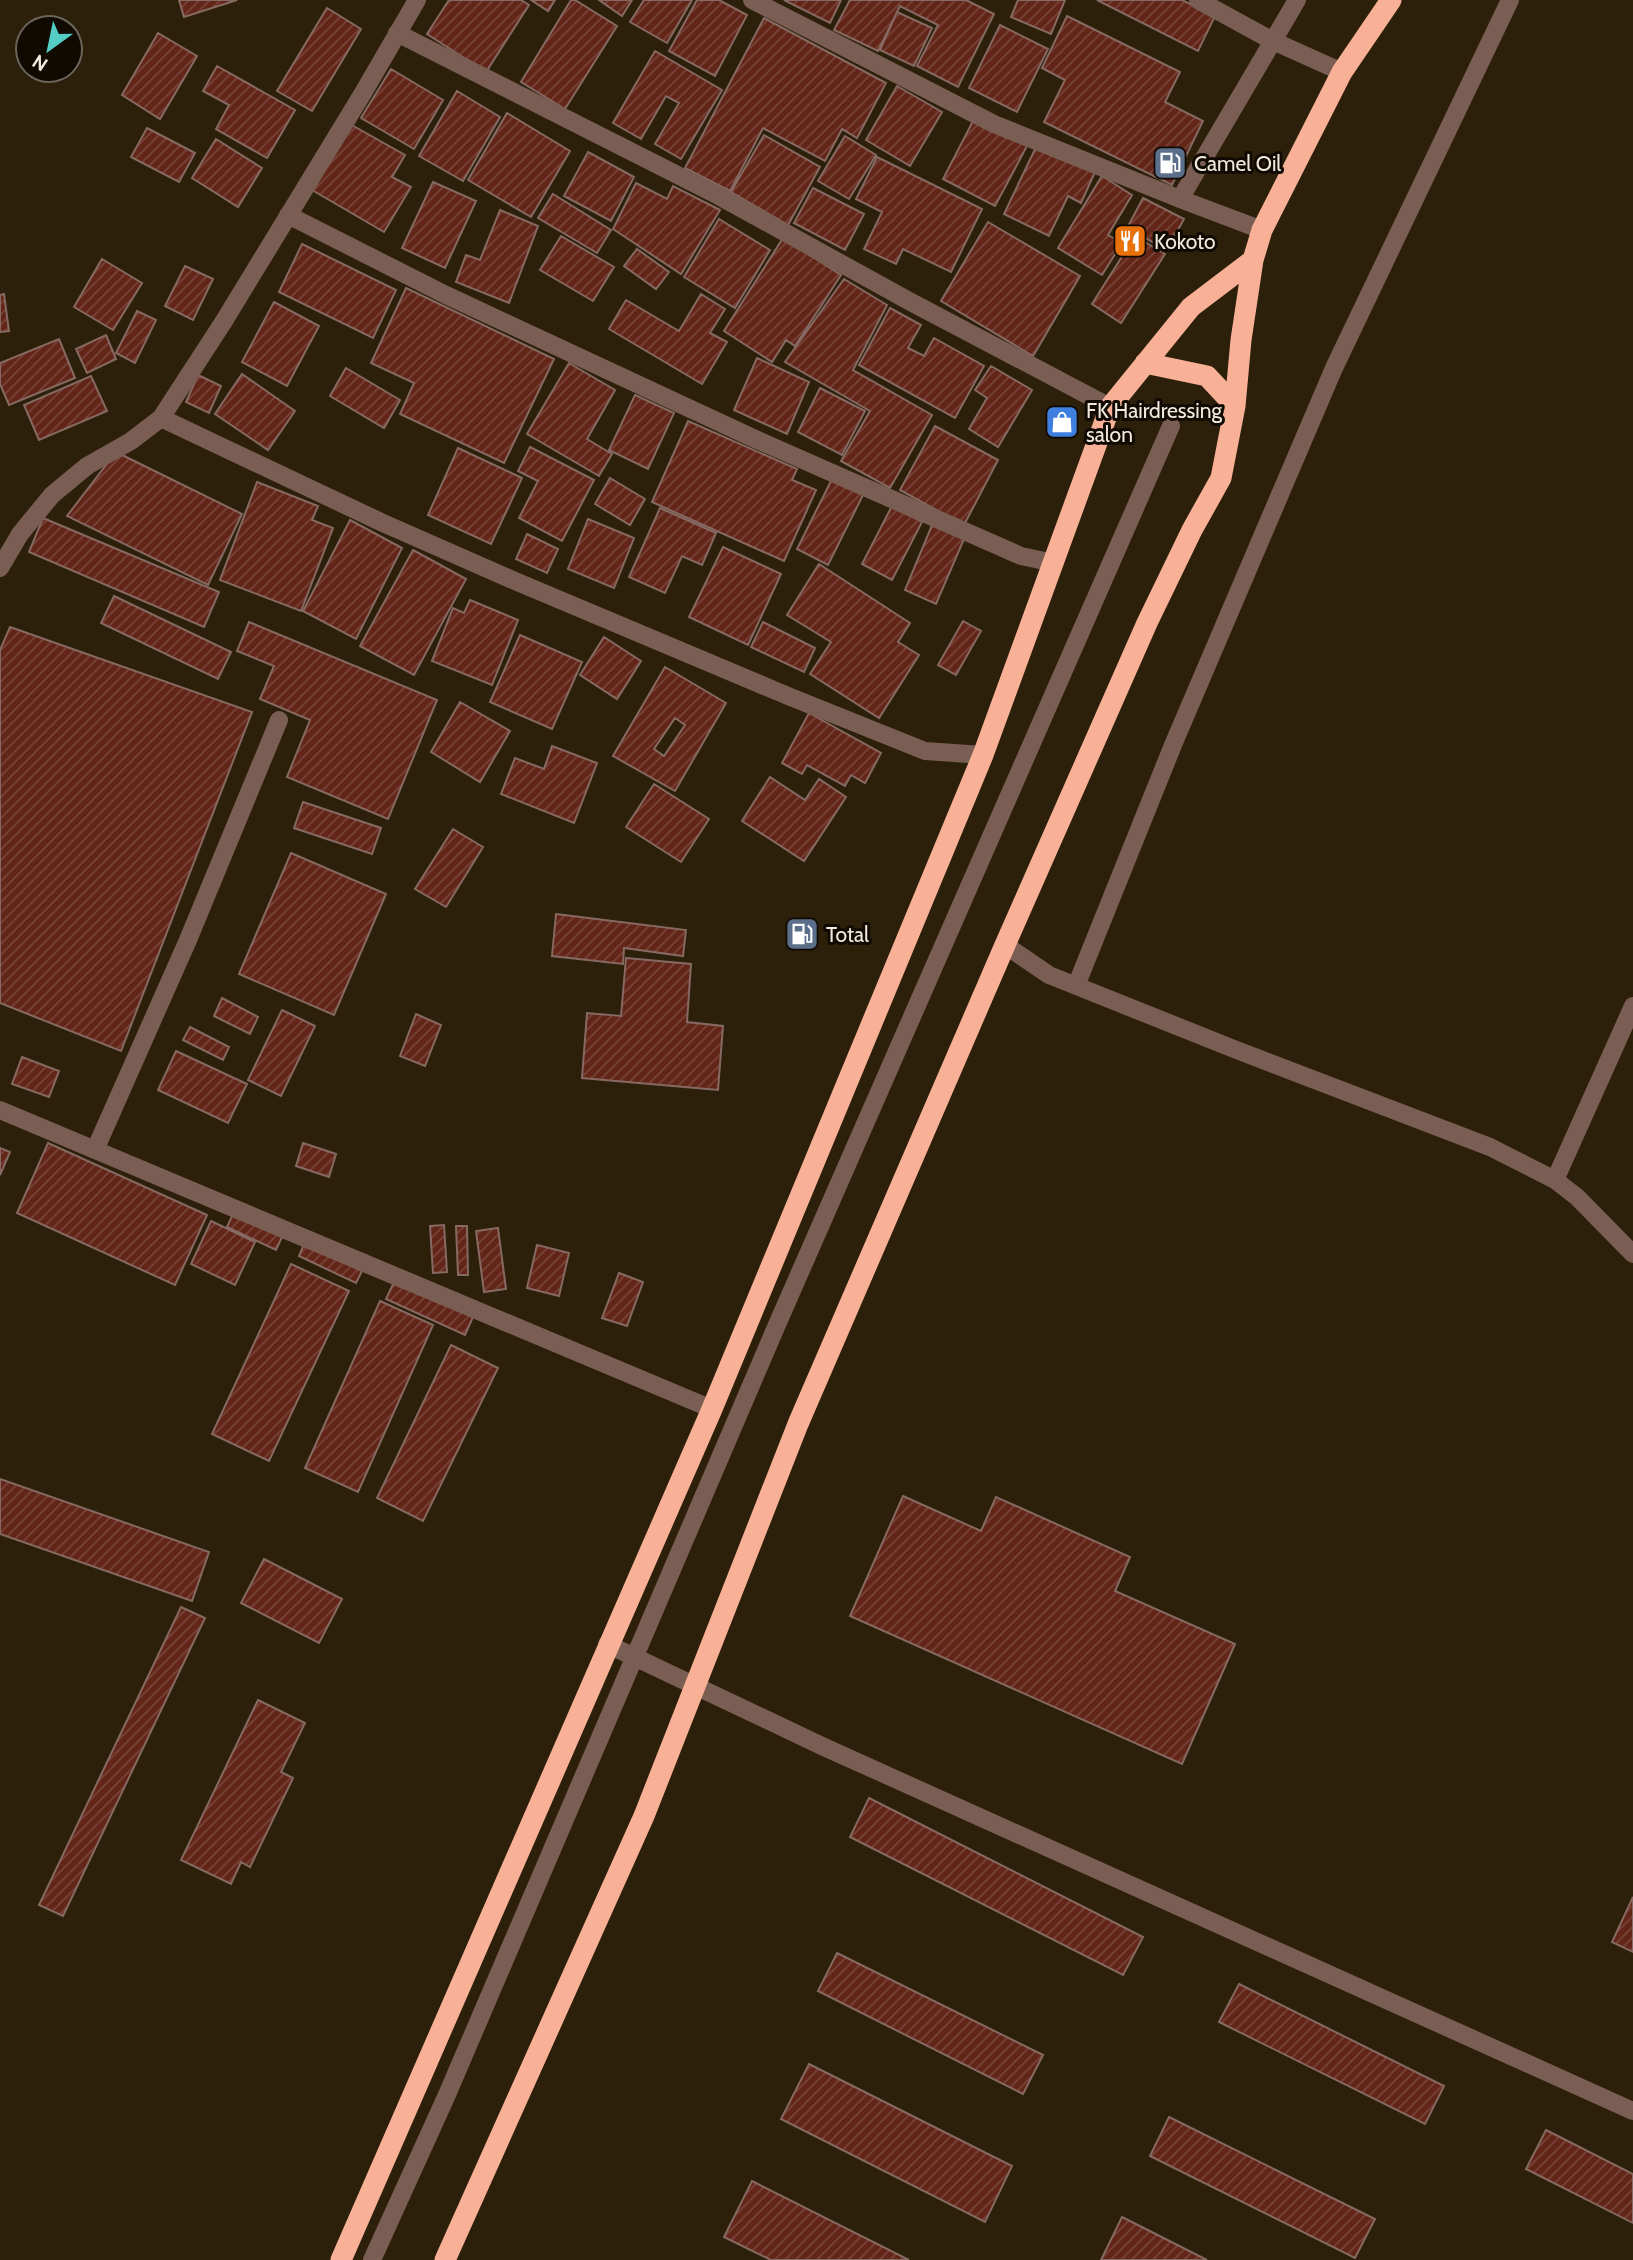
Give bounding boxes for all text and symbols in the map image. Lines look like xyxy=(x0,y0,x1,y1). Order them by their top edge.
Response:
north arrow xyxy=(14,14,84,84)
text: N xyxy=(28,50,52,76)
fuel station icon: Camel Oil xyxy=(1151,144,1189,182)
place label: Camel Oil xyxy=(1194,151,1281,176)
restaurant icon: Kokoto xyxy=(1111,222,1149,260)
place label: Kokoto xyxy=(1154,229,1216,254)
place label: FK Hairdressing salon xyxy=(1086,398,1222,447)
shop icon: FK Hairdressing salon xyxy=(1043,403,1081,441)
fuel station icon: Total xyxy=(783,915,821,953)
place label: Total xyxy=(826,922,869,947)

